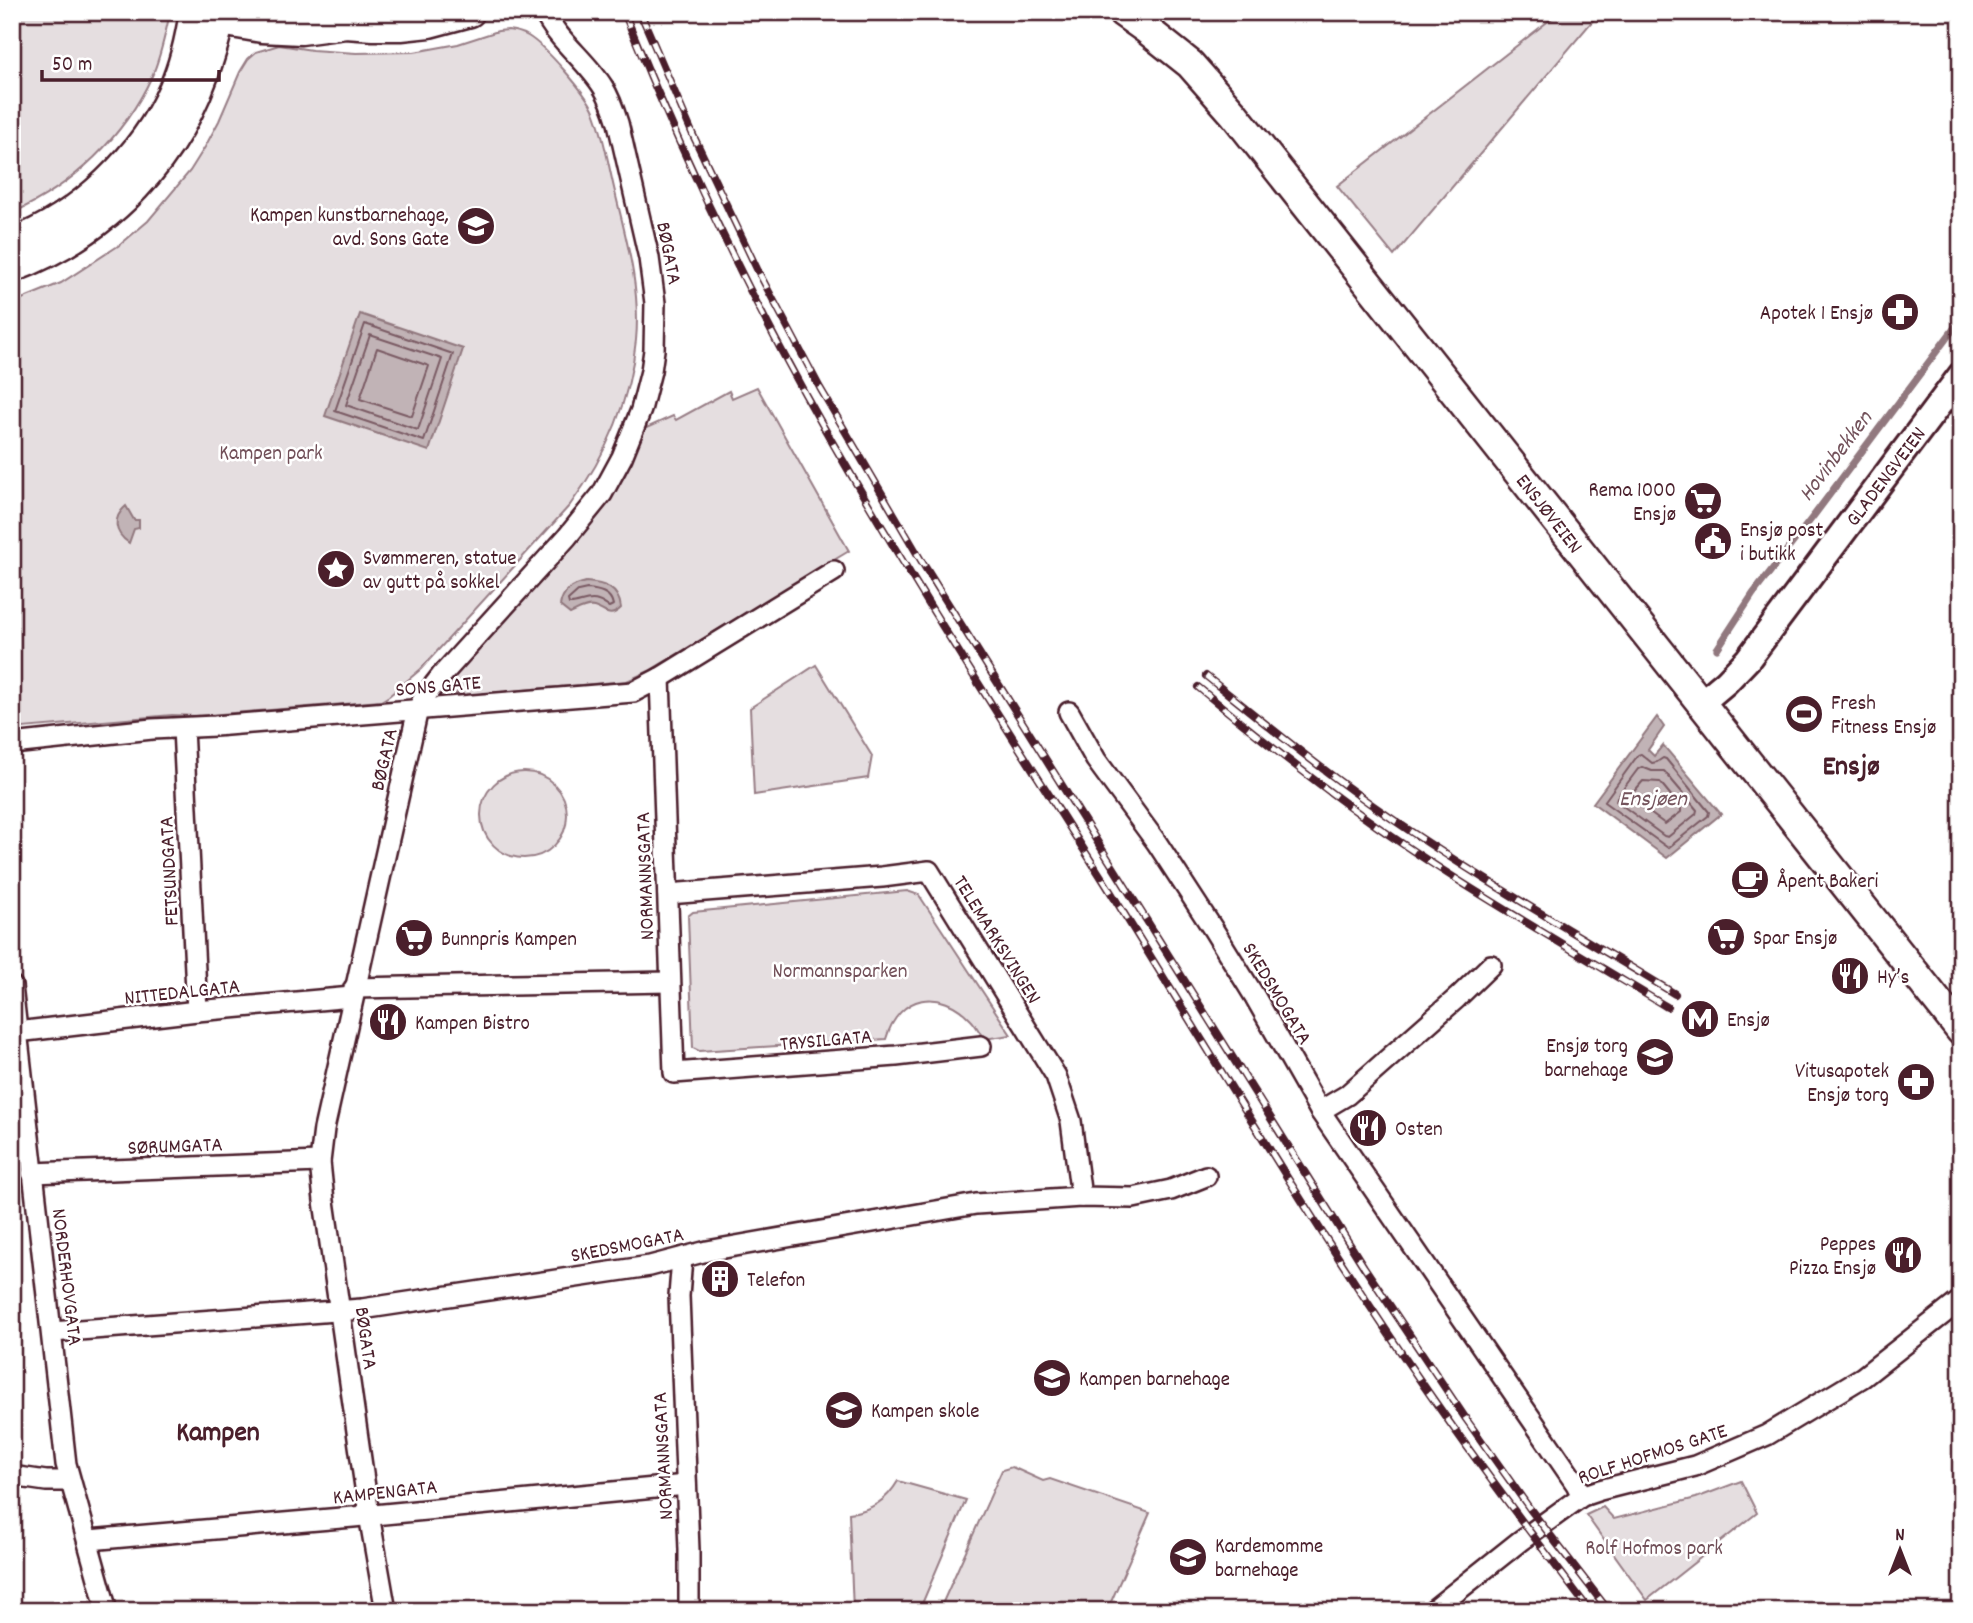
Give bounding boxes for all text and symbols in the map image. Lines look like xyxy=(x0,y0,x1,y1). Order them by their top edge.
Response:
scale bar xyxy=(42,38,219,82)
text: 50 m xyxy=(52,51,92,81)
place label: Kampen kunstbarnehage, avd. Sons Gate xyxy=(250,202,449,256)
school or university icon: Kampen kunstbarnehage, avd. Sons Gate xyxy=(455,205,497,247)
street label: BØGATA xyxy=(646,220,688,288)
pharmacy icon: Apotek 1 Ensjø xyxy=(1879,291,1921,333)
place label: Apotek 1 Ensjø xyxy=(1760,300,1873,330)
water label: Hovinbekken xyxy=(1792,404,1883,509)
street label: GLADENGVEIEN xyxy=(1840,422,1935,534)
park label: Kampen park xyxy=(219,440,323,470)
street label: ENSJØVEIEN xyxy=(1507,468,1588,561)
place label: Rema 1000 Ensjø xyxy=(1589,477,1676,531)
supermarket icon: Rema 1000 Ensjø xyxy=(1682,480,1724,522)
place label: Ensjø post i butikk xyxy=(1740,517,1824,571)
public building icon: Ensjø post i butikk xyxy=(1692,520,1734,562)
place label: Svømmeren, statue av gutt på sokkel xyxy=(363,545,516,599)
place icon: Svømmeren, statue av gutt på sokkel xyxy=(315,548,357,590)
street label: SONS GATE xyxy=(394,669,483,707)
place label: Fresh Fitness Ensjø xyxy=(1831,690,1936,744)
sports icon: Fresh Fitness Ensjø xyxy=(1783,693,1825,735)
street label: BØGATA xyxy=(364,725,408,794)
district label: Ensjø xyxy=(1822,749,1880,789)
water label: Ensjøen xyxy=(1619,784,1688,817)
street label: NORMANNSGATA xyxy=(630,811,664,941)
street label: FETSUNDGATA xyxy=(153,815,189,926)
cafe icon: Åpent Bakeri xyxy=(1729,859,1771,901)
place label: Åpent Bakeri xyxy=(1777,868,1878,898)
street label: TELEMARKSVINGEN xyxy=(944,871,1047,1011)
supermarket icon: Spar Ensjø xyxy=(1705,916,1747,958)
supermarket icon: Bunnpris Kampen xyxy=(393,917,435,959)
place label: Spar Ensjø xyxy=(1753,925,1837,955)
place label: Bunnpris Kampen xyxy=(441,926,577,956)
street label: SKEDSMOGATA xyxy=(1233,938,1318,1052)
restaurant icon: Hy’s xyxy=(1829,955,1871,997)
park label: Normannsparken xyxy=(773,958,907,988)
place label: Hy’s xyxy=(1877,964,1909,994)
street label: NITTEDALGATA xyxy=(123,973,242,1015)
metro station icon: Ensjø xyxy=(1679,998,1721,1040)
restaurant icon: Kampen Bistro xyxy=(367,1001,409,1043)
place label: Ensjø xyxy=(1727,1007,1770,1037)
place label: Kampen Bistro xyxy=(415,1010,530,1040)
street label: TRYSILGATA xyxy=(779,1023,874,1061)
place label: Ensjø torg barnehage xyxy=(1544,1033,1628,1087)
school or university icon: Ensjø torg barnehage xyxy=(1634,1036,1676,1078)
place label: Vitusapotek Ensjø torg xyxy=(1795,1058,1889,1112)
pharmacy icon: Vitusapotek Ensjø torg xyxy=(1895,1061,1937,1103)
restaurant icon: Osten xyxy=(1347,1107,1389,1149)
place label: Osten xyxy=(1395,1116,1443,1146)
street label: SØRUMGATA xyxy=(127,1131,223,1165)
street label: NORDERHOVGATA xyxy=(42,1207,88,1348)
street label: SKEDSMOGATA xyxy=(568,1221,687,1273)
place label: Peppes Pizza Ensjø xyxy=(1789,1231,1876,1285)
restaurant icon: Peppes Pizza Ensjø xyxy=(1882,1234,1924,1276)
building icon: Telefon xyxy=(699,1258,741,1300)
place label: Telefon xyxy=(747,1267,805,1297)
street label: BØGATA xyxy=(345,1305,383,1372)
school or university icon: Kampen barnehage xyxy=(1031,1357,1073,1399)
place label: Kampen barnehage xyxy=(1079,1366,1230,1396)
school or university icon: Kampen skole xyxy=(823,1389,865,1431)
street label: NORMANNSGATA xyxy=(647,1391,683,1521)
place label: Kampen skole xyxy=(871,1398,979,1428)
district label: Kampen xyxy=(176,1415,260,1455)
street label: ROLF HOFMOS GATE xyxy=(1574,1417,1732,1494)
street label: KAMPENGATA xyxy=(332,1474,439,1514)
north arrow xyxy=(1864,1514,1934,1584)
text: N xyxy=(1895,1523,1905,1550)
place label: Kardemomme barnehage xyxy=(1215,1533,1323,1587)
park label: Rolf Hofmos park xyxy=(1585,1535,1723,1565)
school or university icon: Kardemomme barnehage xyxy=(1167,1536,1209,1578)

